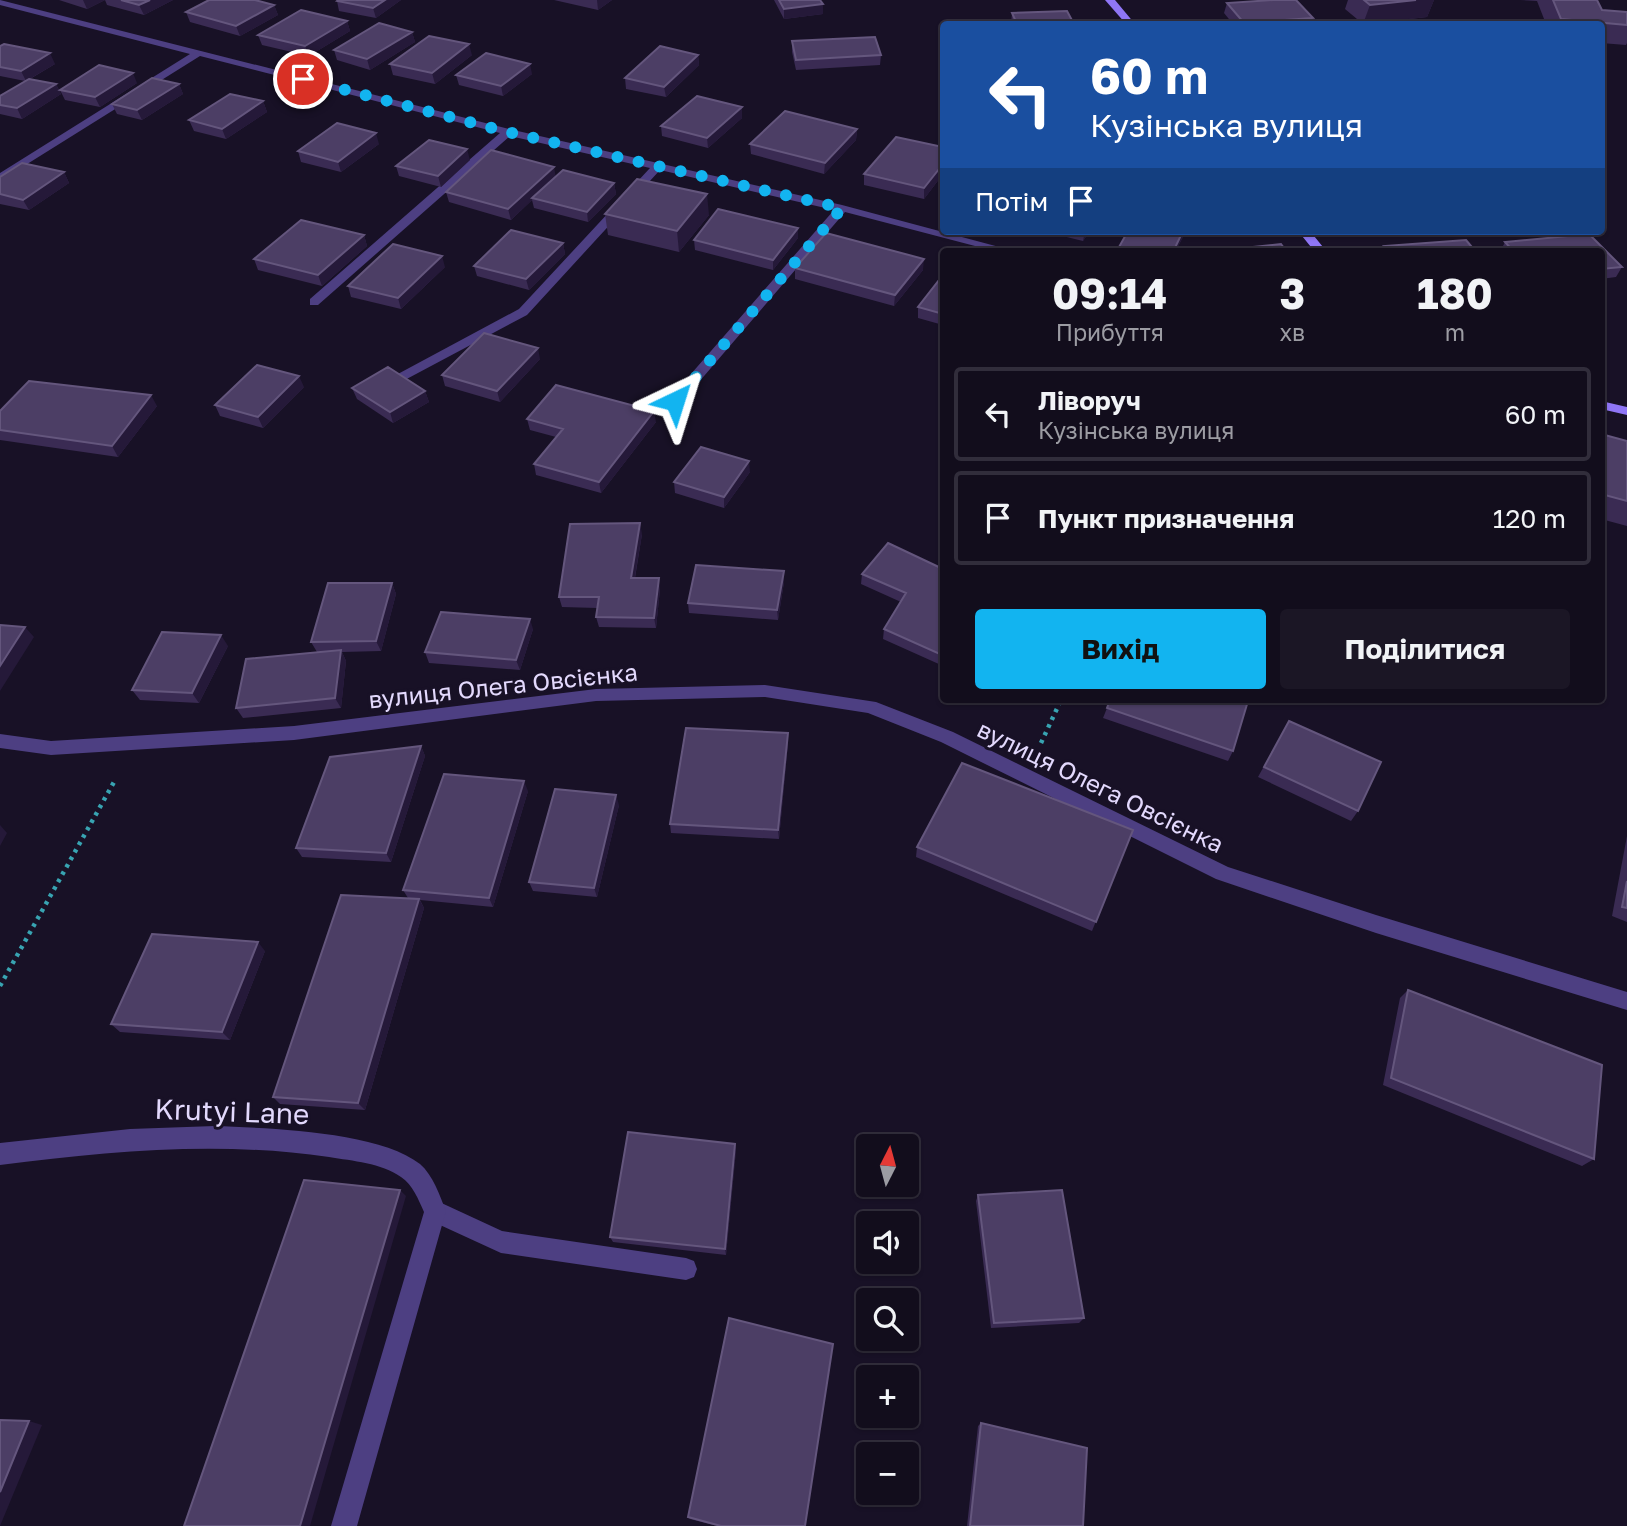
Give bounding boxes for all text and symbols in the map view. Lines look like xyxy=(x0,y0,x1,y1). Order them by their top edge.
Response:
text: 60 m xyxy=(1090,46,1208,105)
pin xyxy=(273,49,333,109)
icon: left xyxy=(975,49,1066,140)
icon: arrive xyxy=(284,60,322,98)
text: Кузінська вулиця xyxy=(1090,106,1363,144)
icon: arrive xyxy=(1062,182,1100,220)
text: Потім xyxy=(975,186,1048,217)
text: 09:14 xyxy=(1052,268,1167,318)
text: 3 xyxy=(1279,268,1305,318)
text: 180 xyxy=(1417,268,1493,318)
text: Прибуття xyxy=(1056,318,1164,346)
text: хв xyxy=(1279,318,1305,346)
text: m xyxy=(1445,318,1465,346)
position arrow xyxy=(638,364,712,438)
text: Ліворуч xyxy=(1038,385,1141,416)
icon: left xyxy=(979,395,1017,433)
text: 60 m xyxy=(1505,399,1566,430)
text: Кузінська вулиця xyxy=(1038,416,1234,444)
icon: arrive xyxy=(979,499,1017,537)
text: Пункт призначення xyxy=(1038,503,1294,534)
text: 120 m xyxy=(1493,503,1566,534)
button: Вихід xyxy=(975,609,1266,689)
button: Поділитися xyxy=(1280,609,1570,689)
street label: вулиця Олега Овсієнка xyxy=(367,656,639,714)
street label: вулиця Олега Овсієнка xyxy=(973,714,1229,858)
street label: Krutyi Lane xyxy=(154,1092,310,1130)
north arrow xyxy=(856,1134,919,1197)
map controls xyxy=(856,1134,919,1505)
button: sound xyxy=(856,1211,919,1274)
button: search xyxy=(856,1288,919,1351)
button: + xyxy=(856,1365,919,1428)
button: − xyxy=(856,1442,919,1505)

